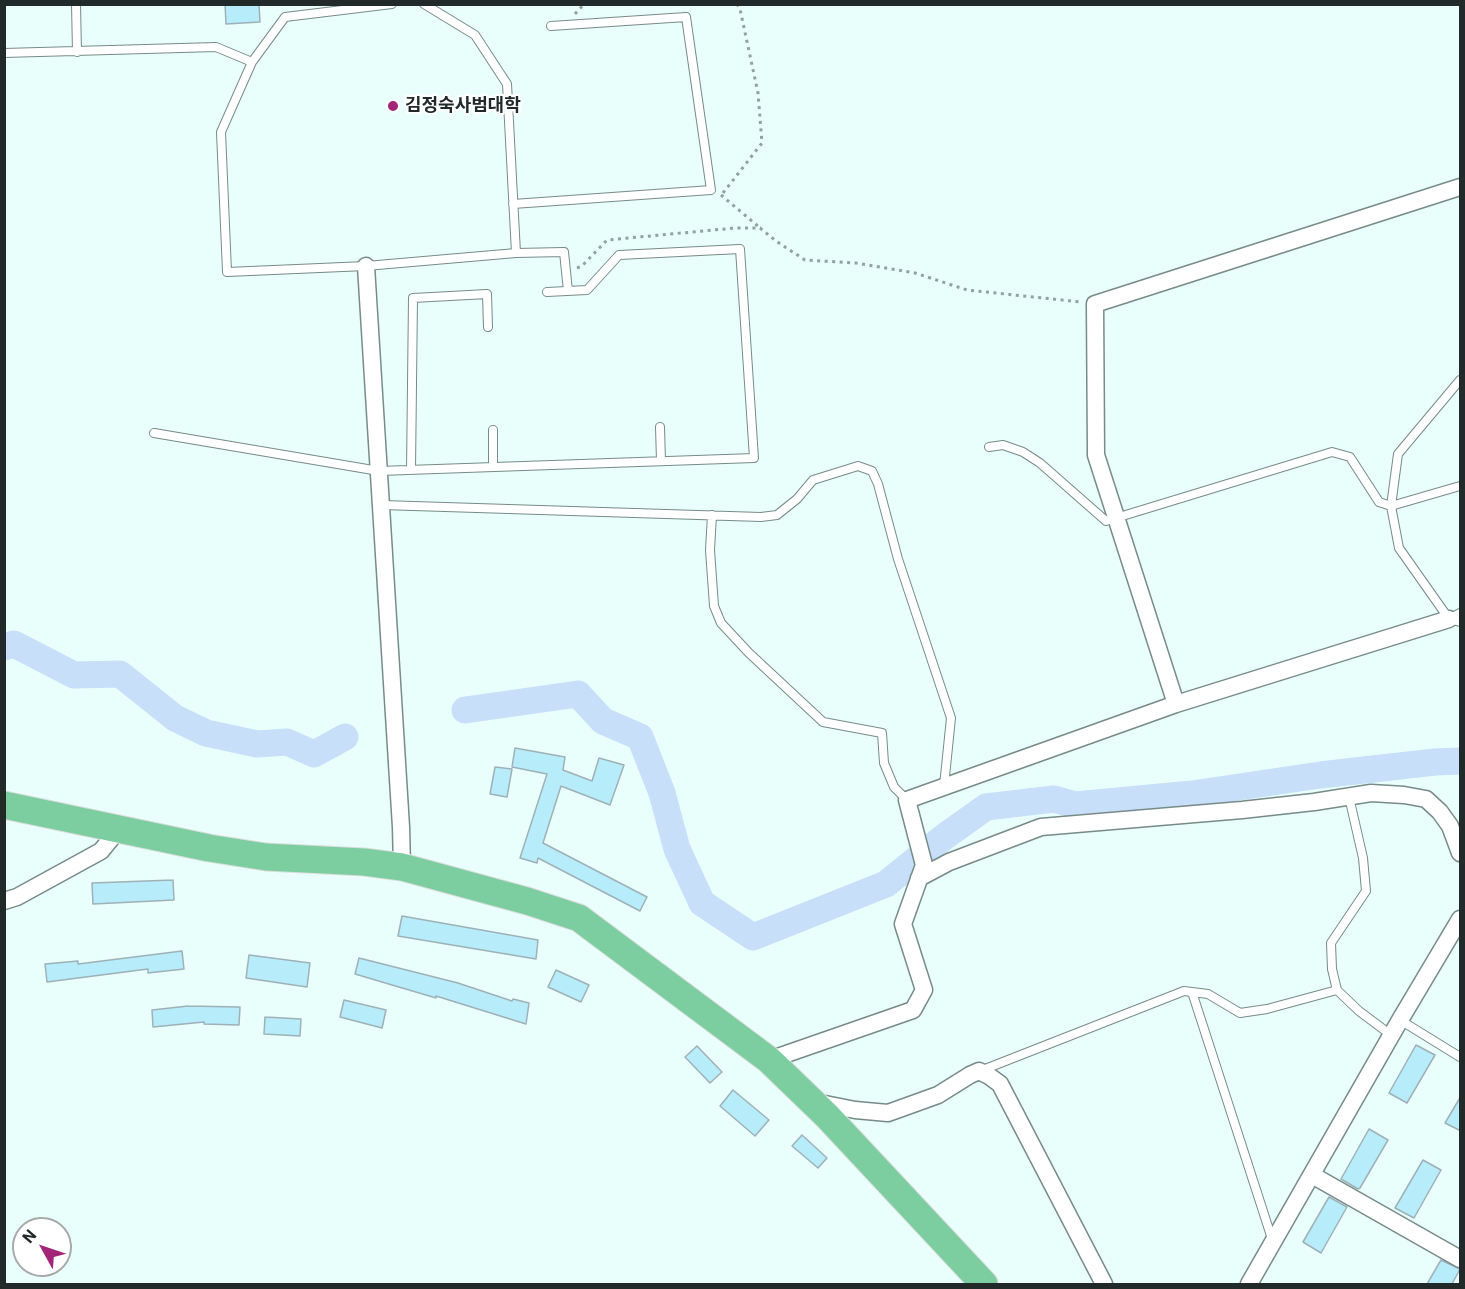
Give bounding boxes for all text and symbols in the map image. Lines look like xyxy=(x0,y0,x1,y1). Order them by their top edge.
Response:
place label: 김정숙사범대학 xyxy=(405,95,521,117)
marker: 김정숙사범대학 xyxy=(386,99,400,113)
north arrow xyxy=(12,1217,72,1277)
text: N xyxy=(18,1226,40,1247)

